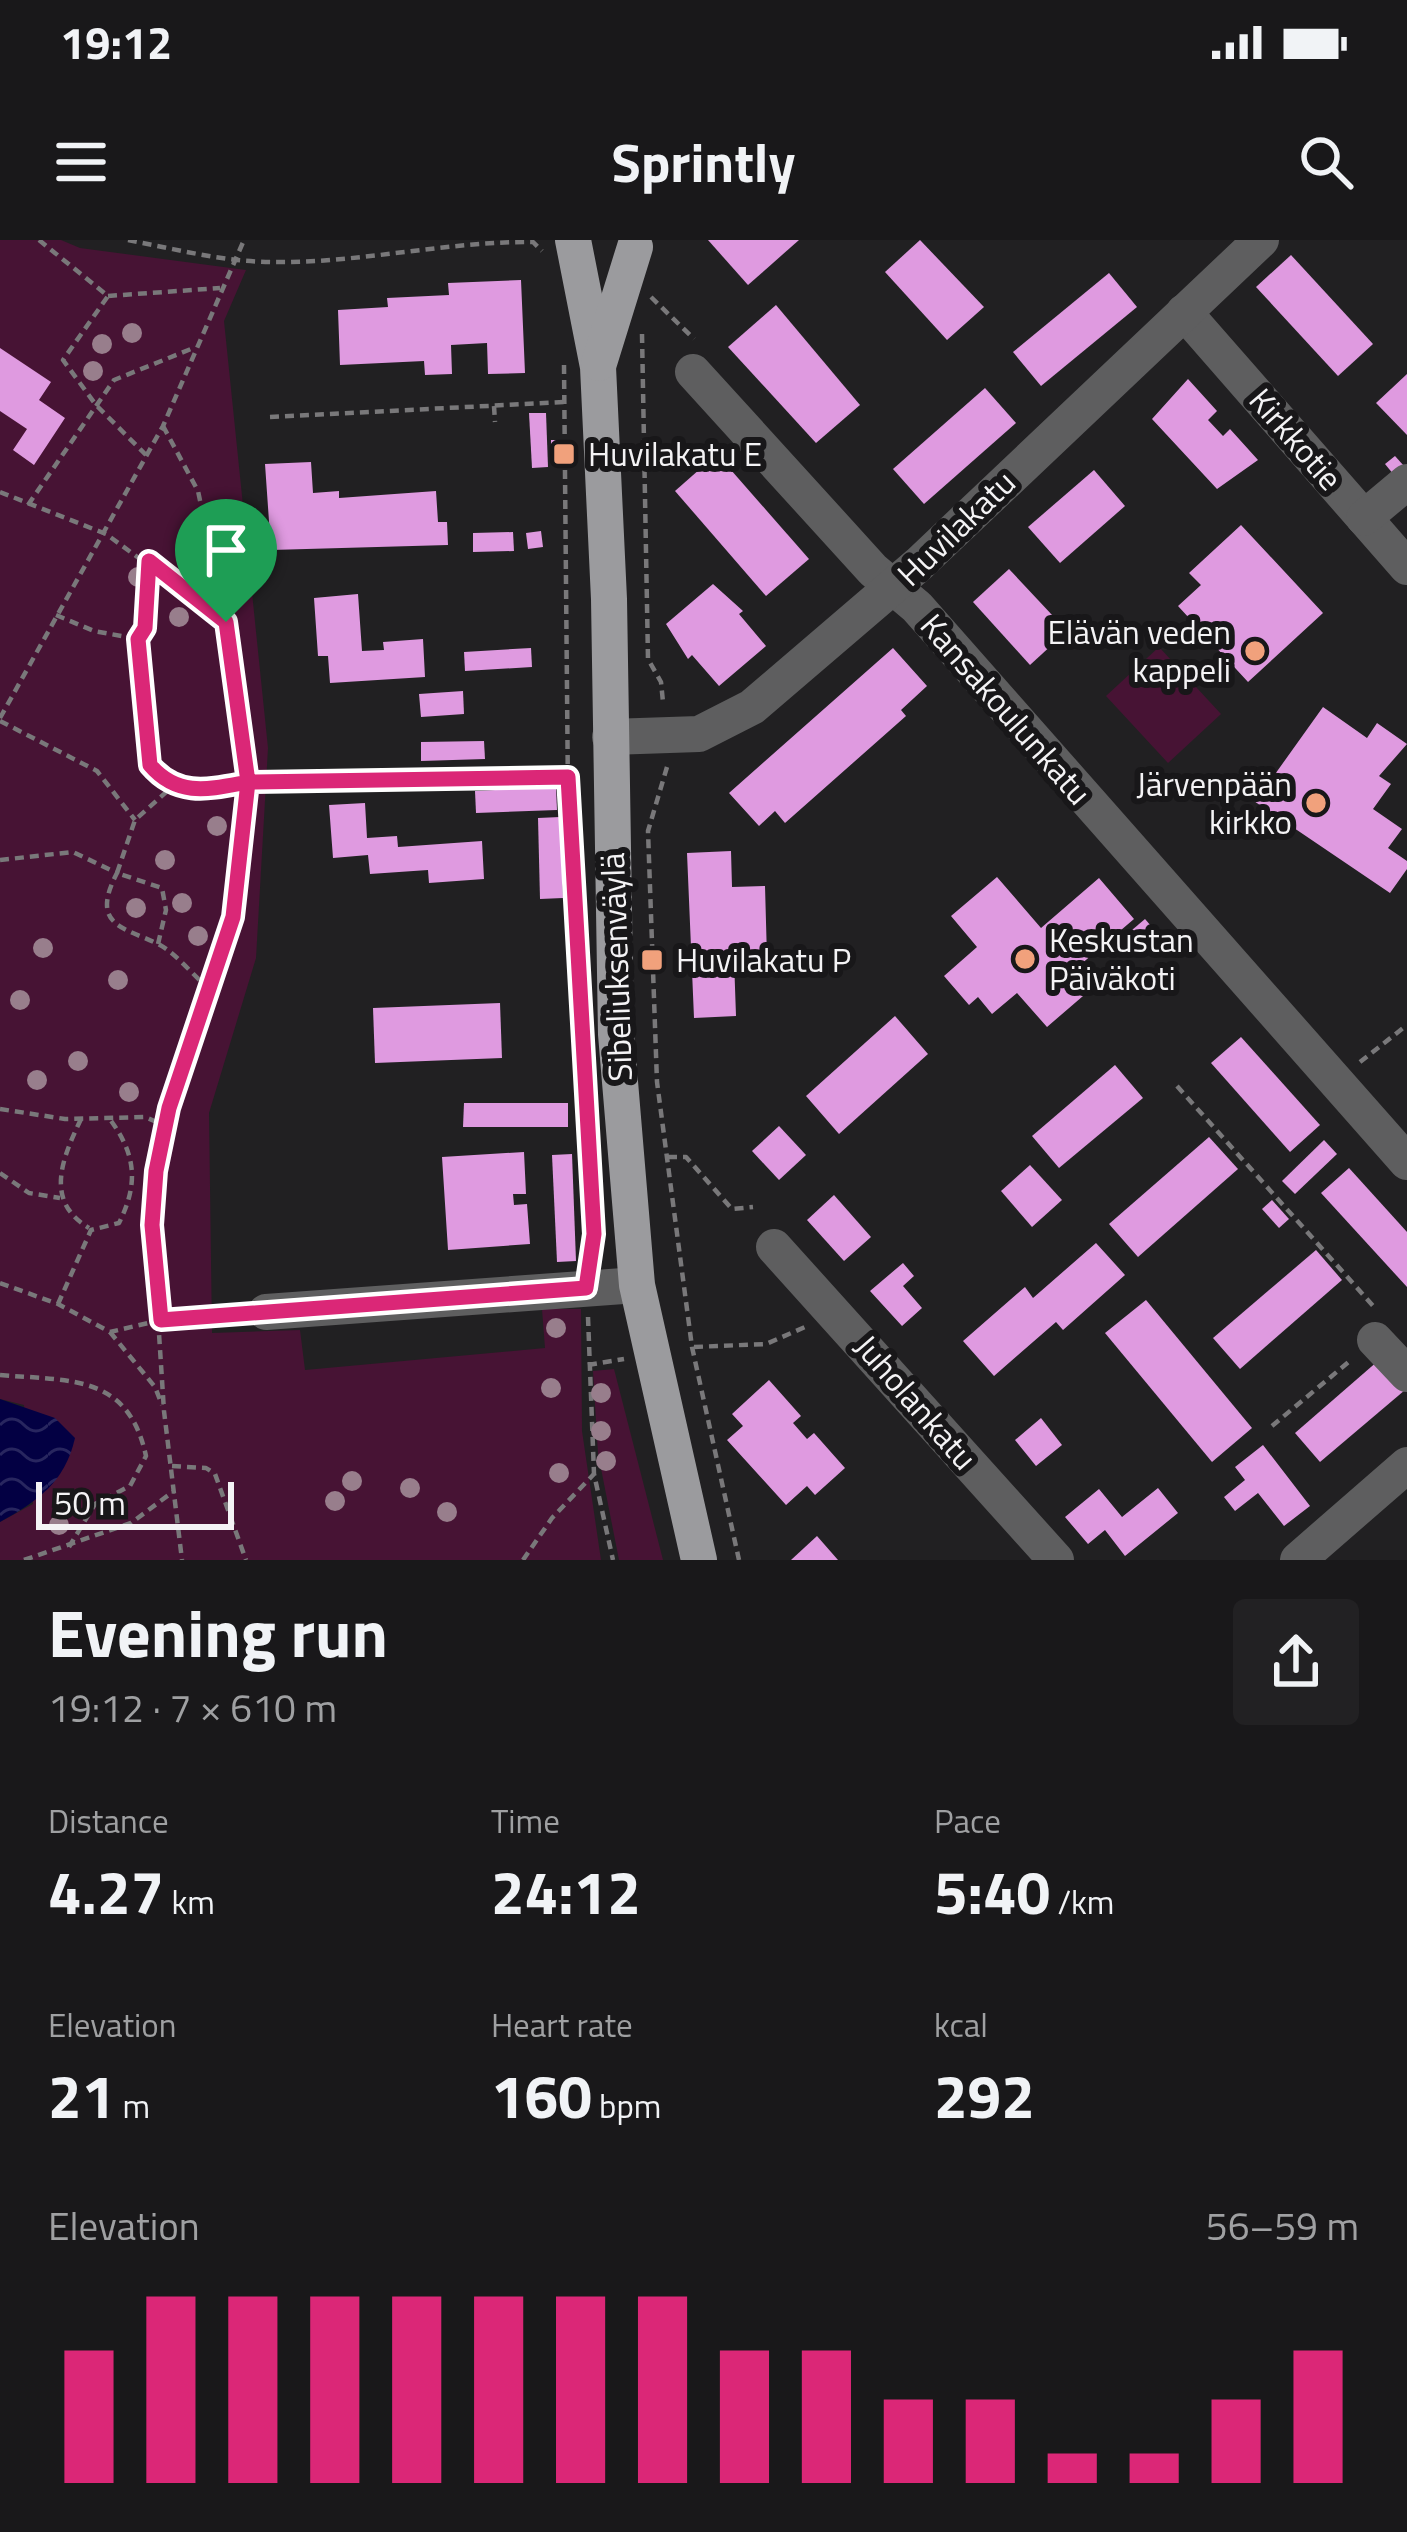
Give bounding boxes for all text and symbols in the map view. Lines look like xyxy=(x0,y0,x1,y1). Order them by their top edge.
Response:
text: 19:12 xyxy=(60,8,172,76)
text: Sprintly xyxy=(612,121,795,203)
icon: menu xyxy=(48,129,114,195)
icon: search xyxy=(1293,129,1359,195)
street label: Kirkkotie xyxy=(1237,377,1355,501)
place label: Huvilakatu E xyxy=(588,429,762,479)
marker: Huvilakatu E xyxy=(551,441,577,467)
street label: Huvilakatu xyxy=(885,458,1027,598)
pin xyxy=(175,499,277,622)
icon: arrive xyxy=(193,517,259,583)
street label: Kansakoulunkatu xyxy=(909,602,1103,816)
place label: Elävän veden kappeli xyxy=(1048,607,1231,695)
marker: Elävän veden kappeli xyxy=(1242,638,1268,664)
place label: Järvenpään kirkko xyxy=(1136,759,1292,847)
marker: Järvenpään kirkko xyxy=(1303,790,1329,816)
street label: Sibeliuksenväylä xyxy=(587,852,645,1082)
place label: Keskustan Päiväkoti xyxy=(1049,915,1194,1003)
place label: Huvilakatu P xyxy=(676,935,851,985)
marker: Keskustan Päiväkoti xyxy=(1012,946,1038,972)
marker: Huvilakatu P xyxy=(639,947,665,973)
street label: Juholankatu xyxy=(843,1323,989,1481)
scale bar xyxy=(36,1476,234,1529)
text: 50 m xyxy=(54,1478,126,1528)
text: Evening run xyxy=(48,1582,388,1683)
button: share xyxy=(1233,1599,1359,1725)
text: 19:12 · 7 × 610 m xyxy=(48,1678,337,1737)
text: Distance xyxy=(48,1796,169,1846)
text: Time xyxy=(491,1796,560,1846)
text: Pace xyxy=(934,1796,1001,1846)
text: 4.27 xyxy=(48,1846,164,1937)
text: 24:12 xyxy=(491,1846,641,1937)
text: 5:40 xyxy=(934,1846,1050,1937)
text: km xyxy=(164,1877,215,1927)
text: /km xyxy=(1050,1877,1114,1927)
text: Elevation xyxy=(48,2000,176,2050)
text: Heart rate xyxy=(491,2000,633,2050)
text: kcal xyxy=(934,2000,988,2050)
text: 21 xyxy=(48,2050,115,2141)
text: 160 xyxy=(491,2050,592,2141)
text: 292 xyxy=(934,2050,1035,2141)
text: m xyxy=(115,2081,150,2131)
text: bpm xyxy=(592,2081,661,2131)
text: Elevation xyxy=(48,2196,200,2255)
text: 56–59 m xyxy=(1206,2196,1359,2255)

